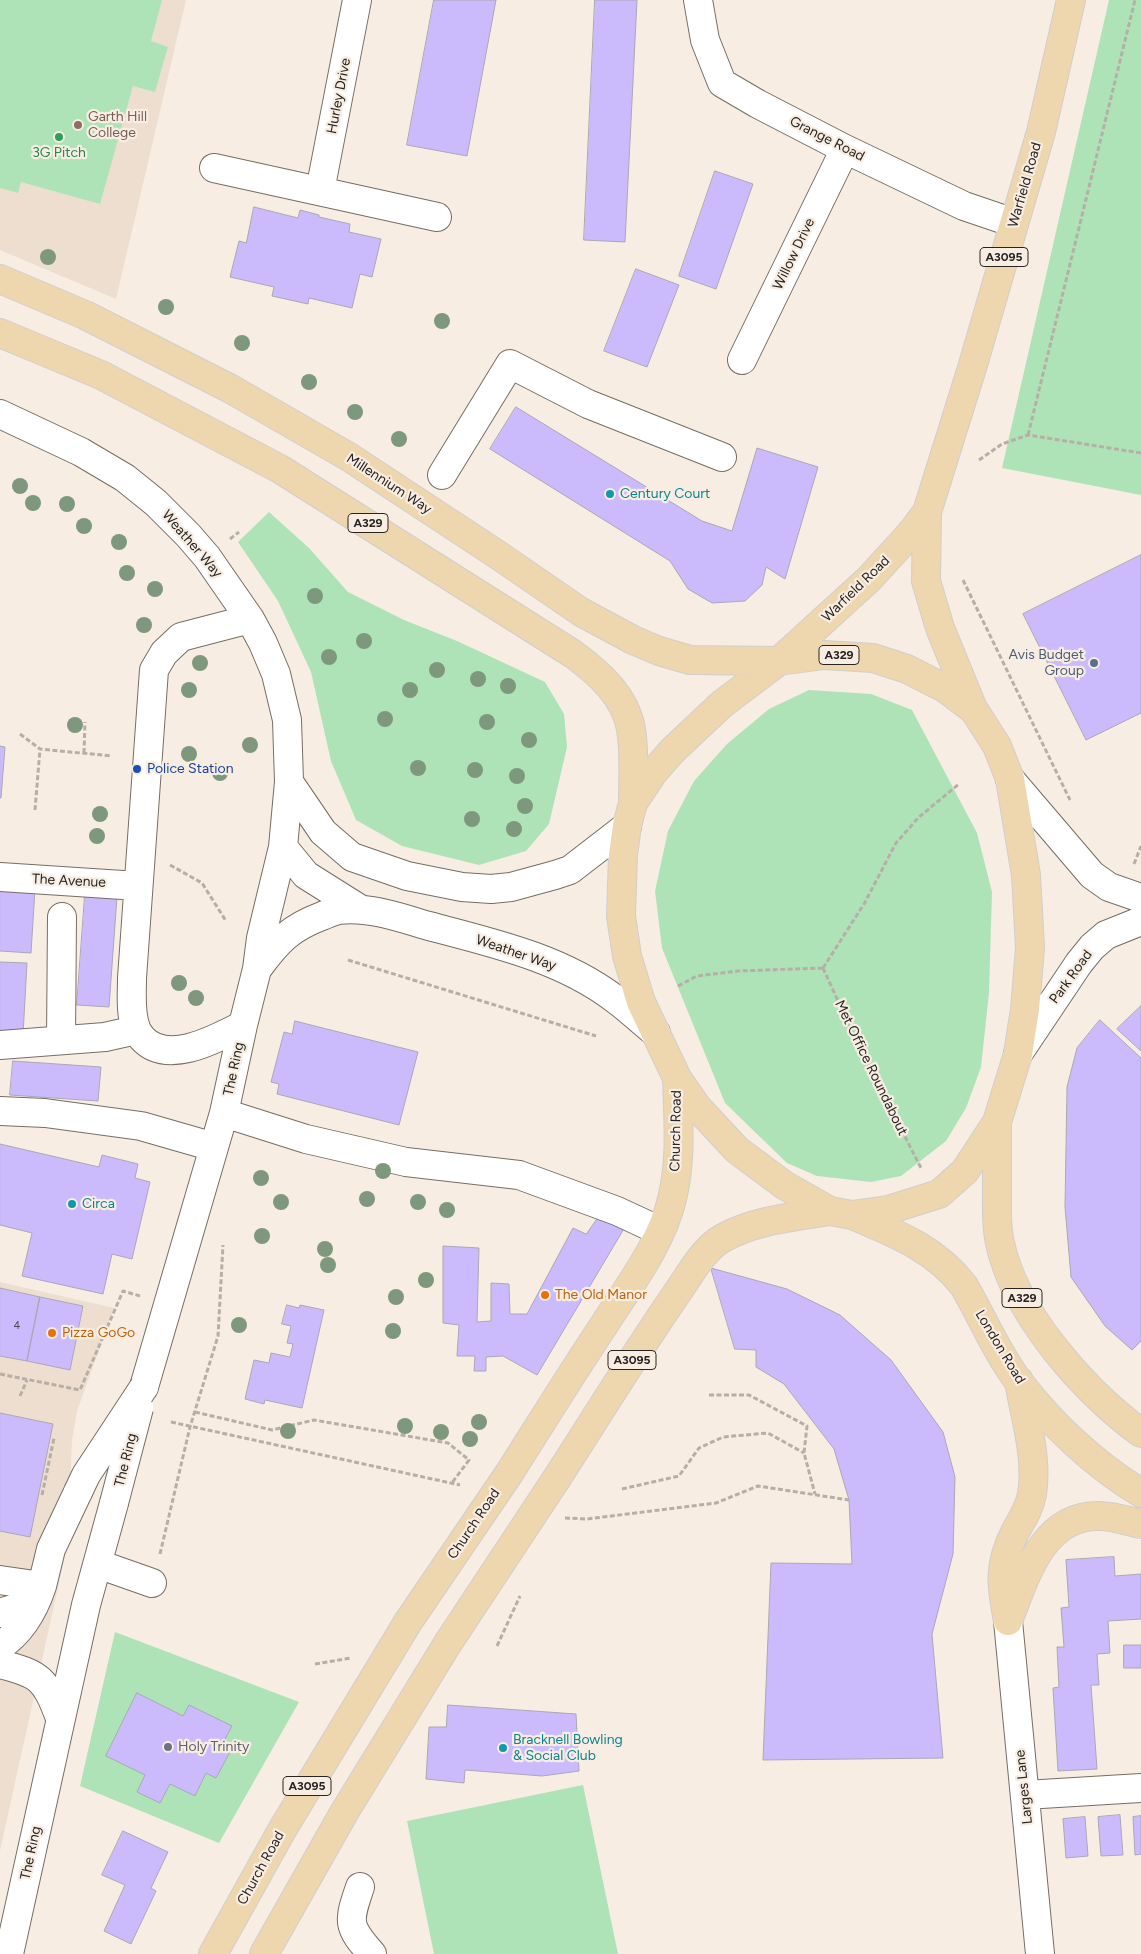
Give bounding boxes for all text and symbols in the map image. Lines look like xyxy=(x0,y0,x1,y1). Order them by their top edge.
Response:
street label: Hurley Drive xyxy=(323,57,355,135)
place label: Garth Hill College xyxy=(88,109,147,142)
street label: Grange Road xyxy=(787,113,867,165)
marker: Garth Hill College xyxy=(72,119,84,131)
marker: 3G Pitch xyxy=(53,131,65,143)
street label: Warfield Road xyxy=(1005,140,1045,230)
place label: 3G Pitch xyxy=(32,145,86,161)
street label: Willow Drive xyxy=(769,215,819,293)
road number: A3095 xyxy=(980,248,1028,266)
street label: Millennium Way xyxy=(343,450,435,518)
place label: Century Court xyxy=(620,486,710,502)
marker: Century Court xyxy=(604,488,616,500)
street label: Weather Way xyxy=(158,507,226,581)
road number: A329 xyxy=(348,514,388,532)
street label: Warfield Road xyxy=(819,552,893,626)
road number: A329 xyxy=(819,646,859,664)
place label: Avis Budget Group xyxy=(1008,647,1084,680)
marker: Avis Budget Group xyxy=(1088,657,1100,669)
place label: Police Station xyxy=(147,761,234,777)
marker: Police Station xyxy=(131,763,143,775)
street label: The Avenue xyxy=(32,871,106,891)
street label: Weather Way xyxy=(474,931,558,975)
street label: Park Road xyxy=(1046,947,1096,1007)
street label: Met Office Roundabout xyxy=(831,998,911,1138)
street label: The Ring xyxy=(220,1041,248,1097)
street label: Church Road xyxy=(667,1090,685,1172)
place label: Circa xyxy=(82,1196,115,1212)
marker: Circa xyxy=(66,1198,78,1210)
place label: The Old Manor xyxy=(555,1287,647,1303)
marker: The Old Manor xyxy=(539,1289,551,1301)
road number: A329 xyxy=(1002,1289,1042,1308)
street label: London Road xyxy=(971,1307,1029,1387)
house number: 4 xyxy=(14,1319,20,1333)
place label: Pizza GoGo xyxy=(62,1325,135,1341)
marker: Pizza GoGo xyxy=(46,1327,58,1339)
road number: A3095 xyxy=(608,1350,656,1370)
street label: The Ring xyxy=(111,1431,141,1489)
street label: Church Road xyxy=(444,1486,504,1562)
place label: Bracknell Bowling & Social Club xyxy=(513,1732,623,1764)
place label: Holy Trinity xyxy=(178,1739,249,1755)
marker: Holy Trinity xyxy=(162,1741,174,1753)
marker: Bracknell Bowling & Social Club xyxy=(497,1742,509,1754)
street label: Larges Lane xyxy=(1012,1749,1036,1825)
road number: A3095 xyxy=(283,1776,331,1795)
street label: The Ring xyxy=(17,1825,45,1881)
street label: Church Road xyxy=(234,1828,288,1908)

